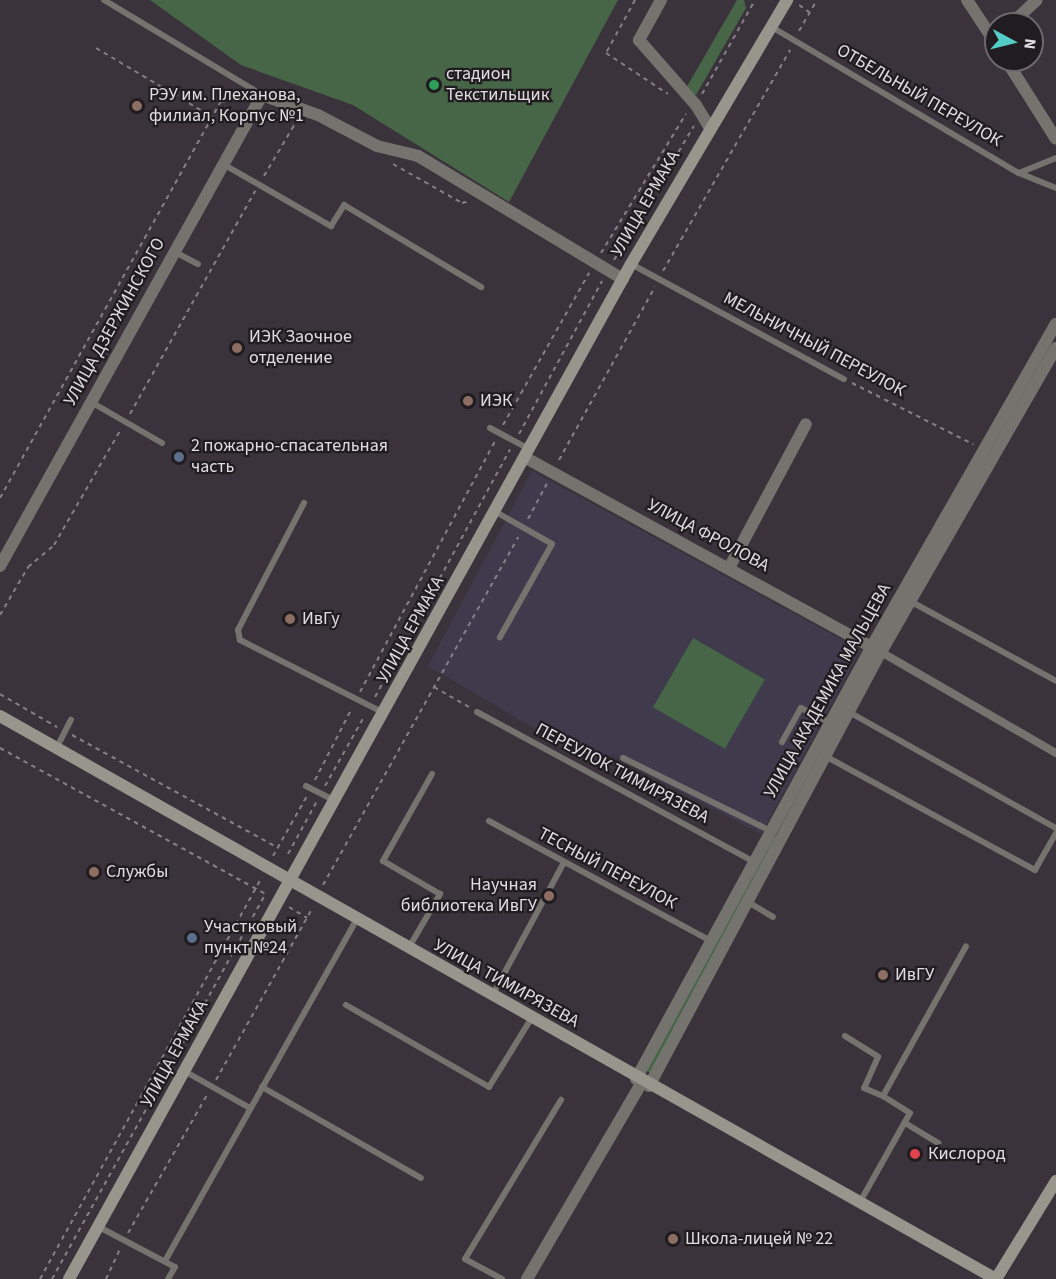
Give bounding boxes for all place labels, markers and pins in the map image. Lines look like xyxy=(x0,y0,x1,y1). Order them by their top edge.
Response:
place label: стадион Текстильщик xyxy=(446,64,550,106)
marker: стадион Текстильщик xyxy=(427,78,441,92)
place label: РЭУ им. Плеханова, филиал, Корпус №1 xyxy=(149,85,304,128)
marker: РЭУ им. Плеханова, филиал, Корпус №1 xyxy=(130,99,144,113)
place label: ИЭК Заочное отделение xyxy=(249,327,352,370)
marker: ИЭК Заочное отделение xyxy=(230,341,244,355)
place label: ИЭК xyxy=(480,390,513,412)
marker: ИЭК xyxy=(461,394,475,408)
place label: 2 пожарно-спасательная часть xyxy=(191,436,388,478)
marker: 2 пожарно-спасательная часть xyxy=(172,450,186,464)
place label: ИвГу xyxy=(302,608,340,630)
marker: ИвГу xyxy=(283,612,297,626)
place label: Службы xyxy=(106,861,168,883)
marker: Службы xyxy=(87,865,101,879)
place label: Научная библиотека ИвГУ xyxy=(401,875,537,918)
marker: Научная библиотека ИвГУ xyxy=(542,889,556,903)
place label: Участковый пункт №24 xyxy=(204,917,297,960)
marker: Участковый пункт №24 xyxy=(185,931,199,945)
place label: ИвГУ xyxy=(895,964,934,986)
marker: ИвГУ xyxy=(876,968,890,982)
place label: Кислород xyxy=(928,1143,1006,1165)
marker: Кислород xyxy=(906,1145,924,1163)
place label: Школа-лицей № 22 xyxy=(685,1228,833,1250)
marker: Школа-лицей № 22 xyxy=(666,1232,680,1246)

